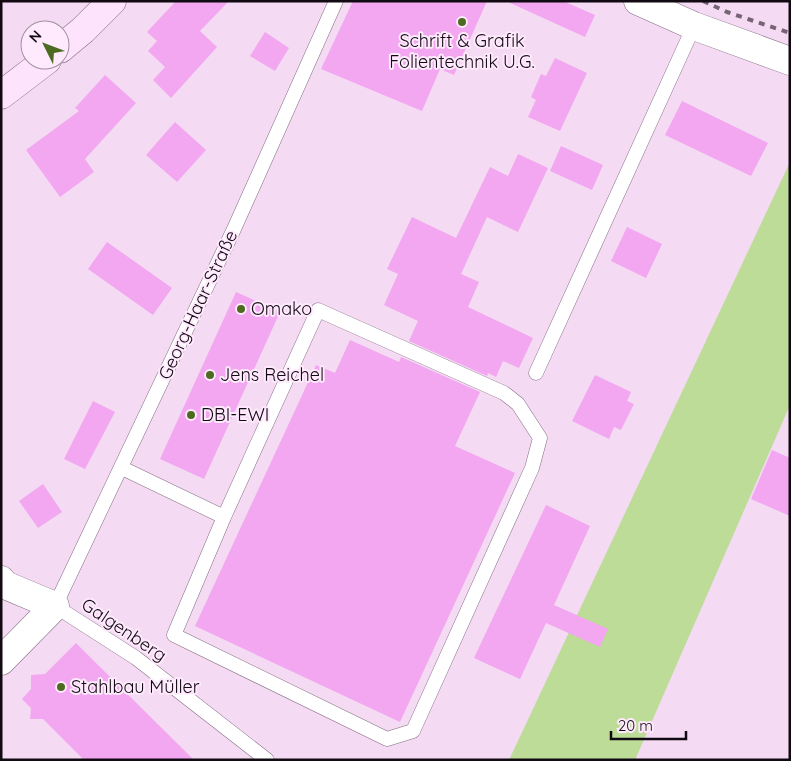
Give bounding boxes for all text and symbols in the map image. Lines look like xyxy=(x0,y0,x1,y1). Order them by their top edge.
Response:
marker: Schrift & Grafik Folientechnik U.G. xyxy=(456,16,468,28)
north arrow xyxy=(20,20,70,70)
text: N xyxy=(25,26,45,46)
place label: Schrift & Grafik Folientechnik U.G. xyxy=(389,29,535,73)
street label: Georg-Haar-Straße xyxy=(153,226,242,383)
place label: Omako xyxy=(251,297,312,320)
marker: Omako xyxy=(235,303,247,315)
place label: Jens Reichel xyxy=(220,363,324,386)
marker: Jens Reichel xyxy=(204,369,216,381)
place label: DBI-EWI xyxy=(201,403,269,426)
marker: DBI-EWI xyxy=(185,409,197,421)
street label: Galgenberg xyxy=(77,593,171,667)
place label: Stahlbau Müller xyxy=(71,675,200,698)
marker: Stahlbau Müller xyxy=(55,681,67,693)
scale bar xyxy=(611,708,686,740)
text: 20 m xyxy=(618,716,653,735)

